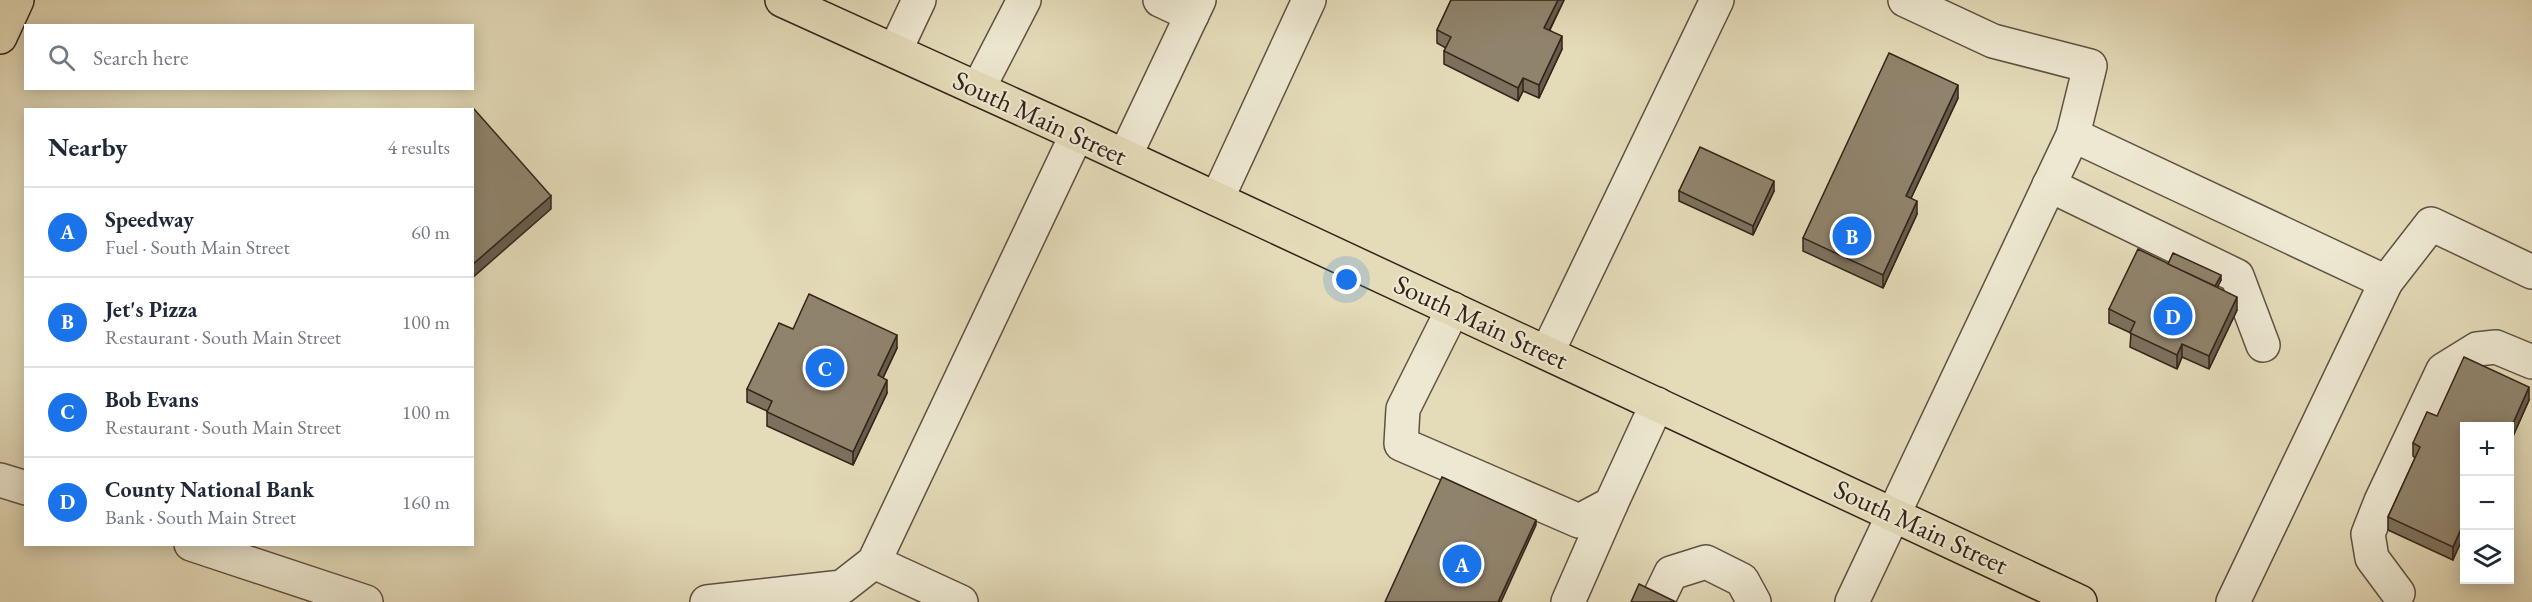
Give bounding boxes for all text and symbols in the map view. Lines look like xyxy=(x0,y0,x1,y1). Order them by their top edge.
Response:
search box xyxy=(24,24,474,90)
icon: search xyxy=(45,41,78,74)
text: Search here xyxy=(93,43,188,72)
street label: South Main Street xyxy=(948,62,1133,173)
text: Nearby xyxy=(48,130,128,164)
text: 4 results xyxy=(387,134,450,160)
text: Speedway xyxy=(105,205,194,234)
pin: B xyxy=(1832,214,1872,258)
text: A xyxy=(60,219,75,245)
text: 60 m xyxy=(411,219,450,245)
text: Fuel · South Main Street xyxy=(105,234,290,260)
your location xyxy=(1332,265,1361,294)
street label: South Main Street xyxy=(1389,266,1574,377)
pin: D xyxy=(2154,294,2192,338)
text: Jet's Pizza xyxy=(105,295,197,324)
text: B xyxy=(61,309,74,335)
text: 100 m xyxy=(402,309,450,335)
text: Restaurant · South Main Street xyxy=(105,324,341,350)
pin: C xyxy=(806,346,844,391)
text: Bob Evans xyxy=(105,385,199,414)
text: C xyxy=(60,399,75,425)
text: 100 m xyxy=(402,399,450,425)
text: Restaurant · South Main Street xyxy=(105,414,341,440)
map controls xyxy=(2460,422,2514,584)
button: + xyxy=(2460,422,2514,476)
street label: South Main Street xyxy=(1829,471,2014,582)
text: County National Bank xyxy=(105,475,314,504)
button: − xyxy=(2460,476,2514,530)
text: D xyxy=(60,489,75,515)
text: 160 m xyxy=(402,489,450,515)
text: Bank · South Main Street xyxy=(105,504,296,530)
button: layers xyxy=(2460,530,2514,584)
pin: A xyxy=(1442,542,1482,586)

